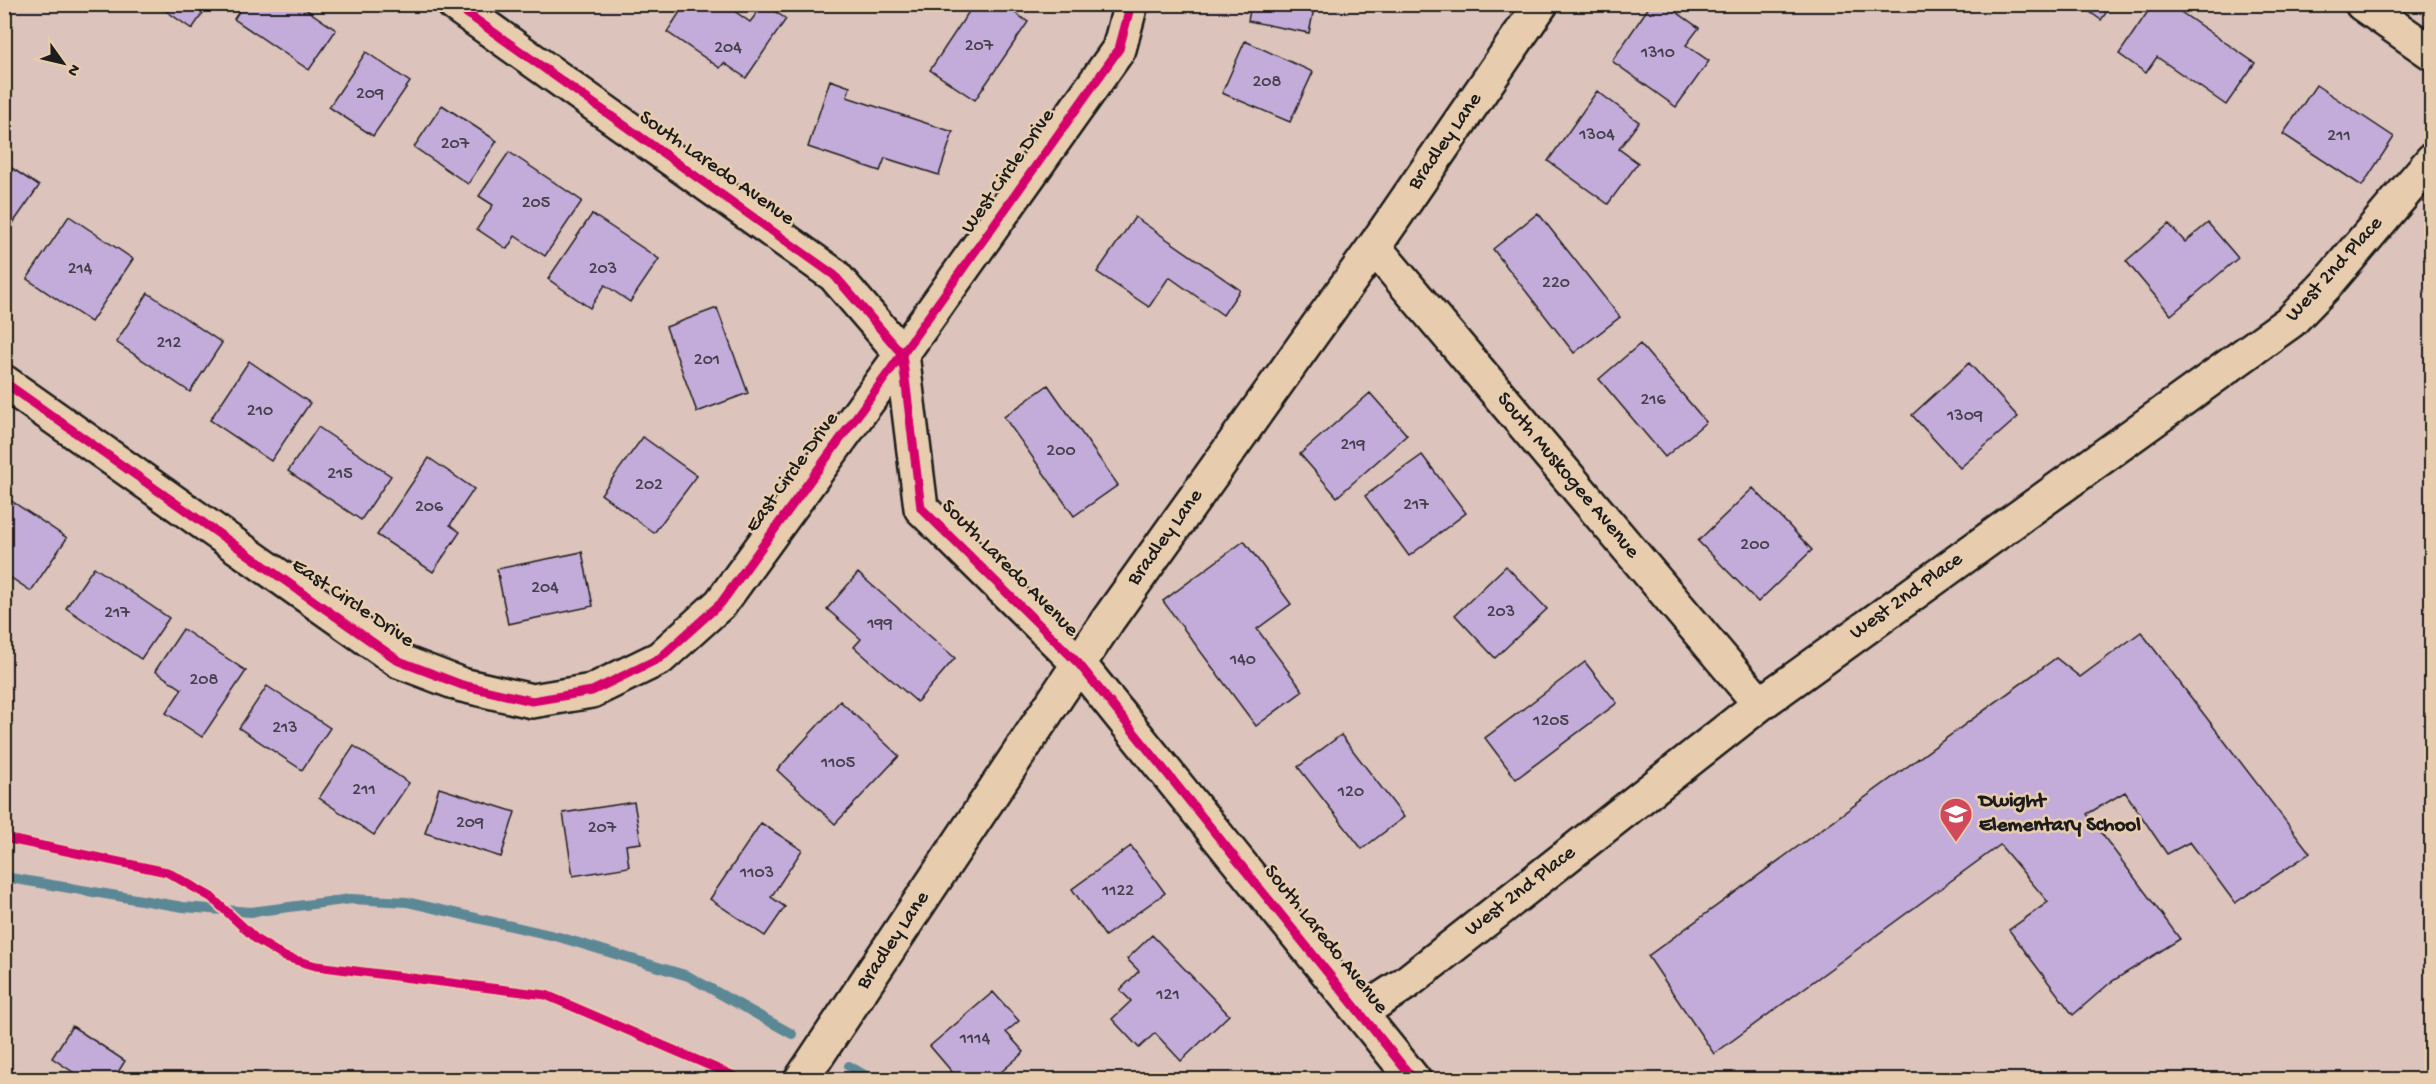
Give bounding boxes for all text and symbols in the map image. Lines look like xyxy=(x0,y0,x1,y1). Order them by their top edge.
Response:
north arrow xyxy=(33,33,93,93)
house number: 207 xyxy=(965,36,994,57)
house number: 204 xyxy=(714,38,742,59)
house number: 1310 xyxy=(1640,43,1675,64)
text: N xyxy=(61,60,83,80)
house number: 208 xyxy=(1253,72,1282,93)
house number: 209 xyxy=(356,84,384,105)
street label: Bradley Lane xyxy=(1403,88,1489,196)
street label: West Circle Drive xyxy=(957,104,1062,239)
street label: South Laredo Avenue xyxy=(633,106,800,233)
house number: 1304 xyxy=(1578,125,1615,146)
house number: 211 xyxy=(2327,126,2351,147)
house number: 207 xyxy=(441,134,470,155)
house number: 205 xyxy=(522,193,550,214)
street label: West 2nd Place xyxy=(2281,211,2390,328)
house number: 214 xyxy=(68,259,93,280)
house number: 203 xyxy=(589,259,617,280)
house number: 220 xyxy=(1542,273,1570,294)
house number: 212 xyxy=(157,333,182,354)
house number: 201 xyxy=(694,350,720,371)
street label: South Muskogee Avenue xyxy=(1490,388,1645,565)
house number: 216 xyxy=(1640,390,1666,411)
house number: 210 xyxy=(247,401,273,422)
house number: 1309 xyxy=(1946,406,1983,427)
street label: East Circle Drive xyxy=(741,407,846,538)
house number: 219 xyxy=(1340,435,1366,456)
house number: 200 xyxy=(1046,441,1076,462)
house number: 215 xyxy=(327,464,353,485)
house number: 202 xyxy=(635,475,663,496)
street label: Bradley Lane xyxy=(1122,484,1210,592)
street label: South Laredo Avenue xyxy=(935,495,1084,644)
house number: 217 xyxy=(1403,495,1429,516)
house number: 206 xyxy=(415,497,444,518)
house number: 200 xyxy=(1740,535,1770,556)
street label: West 2nd Place xyxy=(1846,547,1969,646)
street label: East Circle Drive xyxy=(286,554,419,655)
house number: 204 xyxy=(531,578,559,599)
house number: 203 xyxy=(1487,602,1515,623)
house number: 217 xyxy=(104,603,130,624)
house number: 199 xyxy=(866,614,893,635)
house number: 140 xyxy=(1229,650,1256,671)
house number: 208 xyxy=(190,670,219,691)
house number: 1205 xyxy=(1532,711,1569,732)
house number: 213 xyxy=(272,718,298,739)
house number: 1105 xyxy=(820,753,855,774)
house number: 211 xyxy=(352,780,376,801)
house number: 120 xyxy=(1337,782,1364,803)
place label: Dwight Elementary School xyxy=(1977,790,2141,839)
school or university icon: Dwight Elementary School xyxy=(1938,796,1974,843)
house number: 209 xyxy=(456,813,484,834)
house number: 207 xyxy=(588,818,617,839)
street label: West 2nd Place xyxy=(1461,840,1582,943)
street label: South Laredo Avenue xyxy=(1257,861,1393,1020)
house number: 1103 xyxy=(739,863,774,884)
house number: 1122 xyxy=(1101,881,1134,902)
street label: Bradley Lane xyxy=(851,886,937,996)
house number: 121 xyxy=(1155,985,1180,1006)
house number: 1114 xyxy=(959,1029,991,1050)

